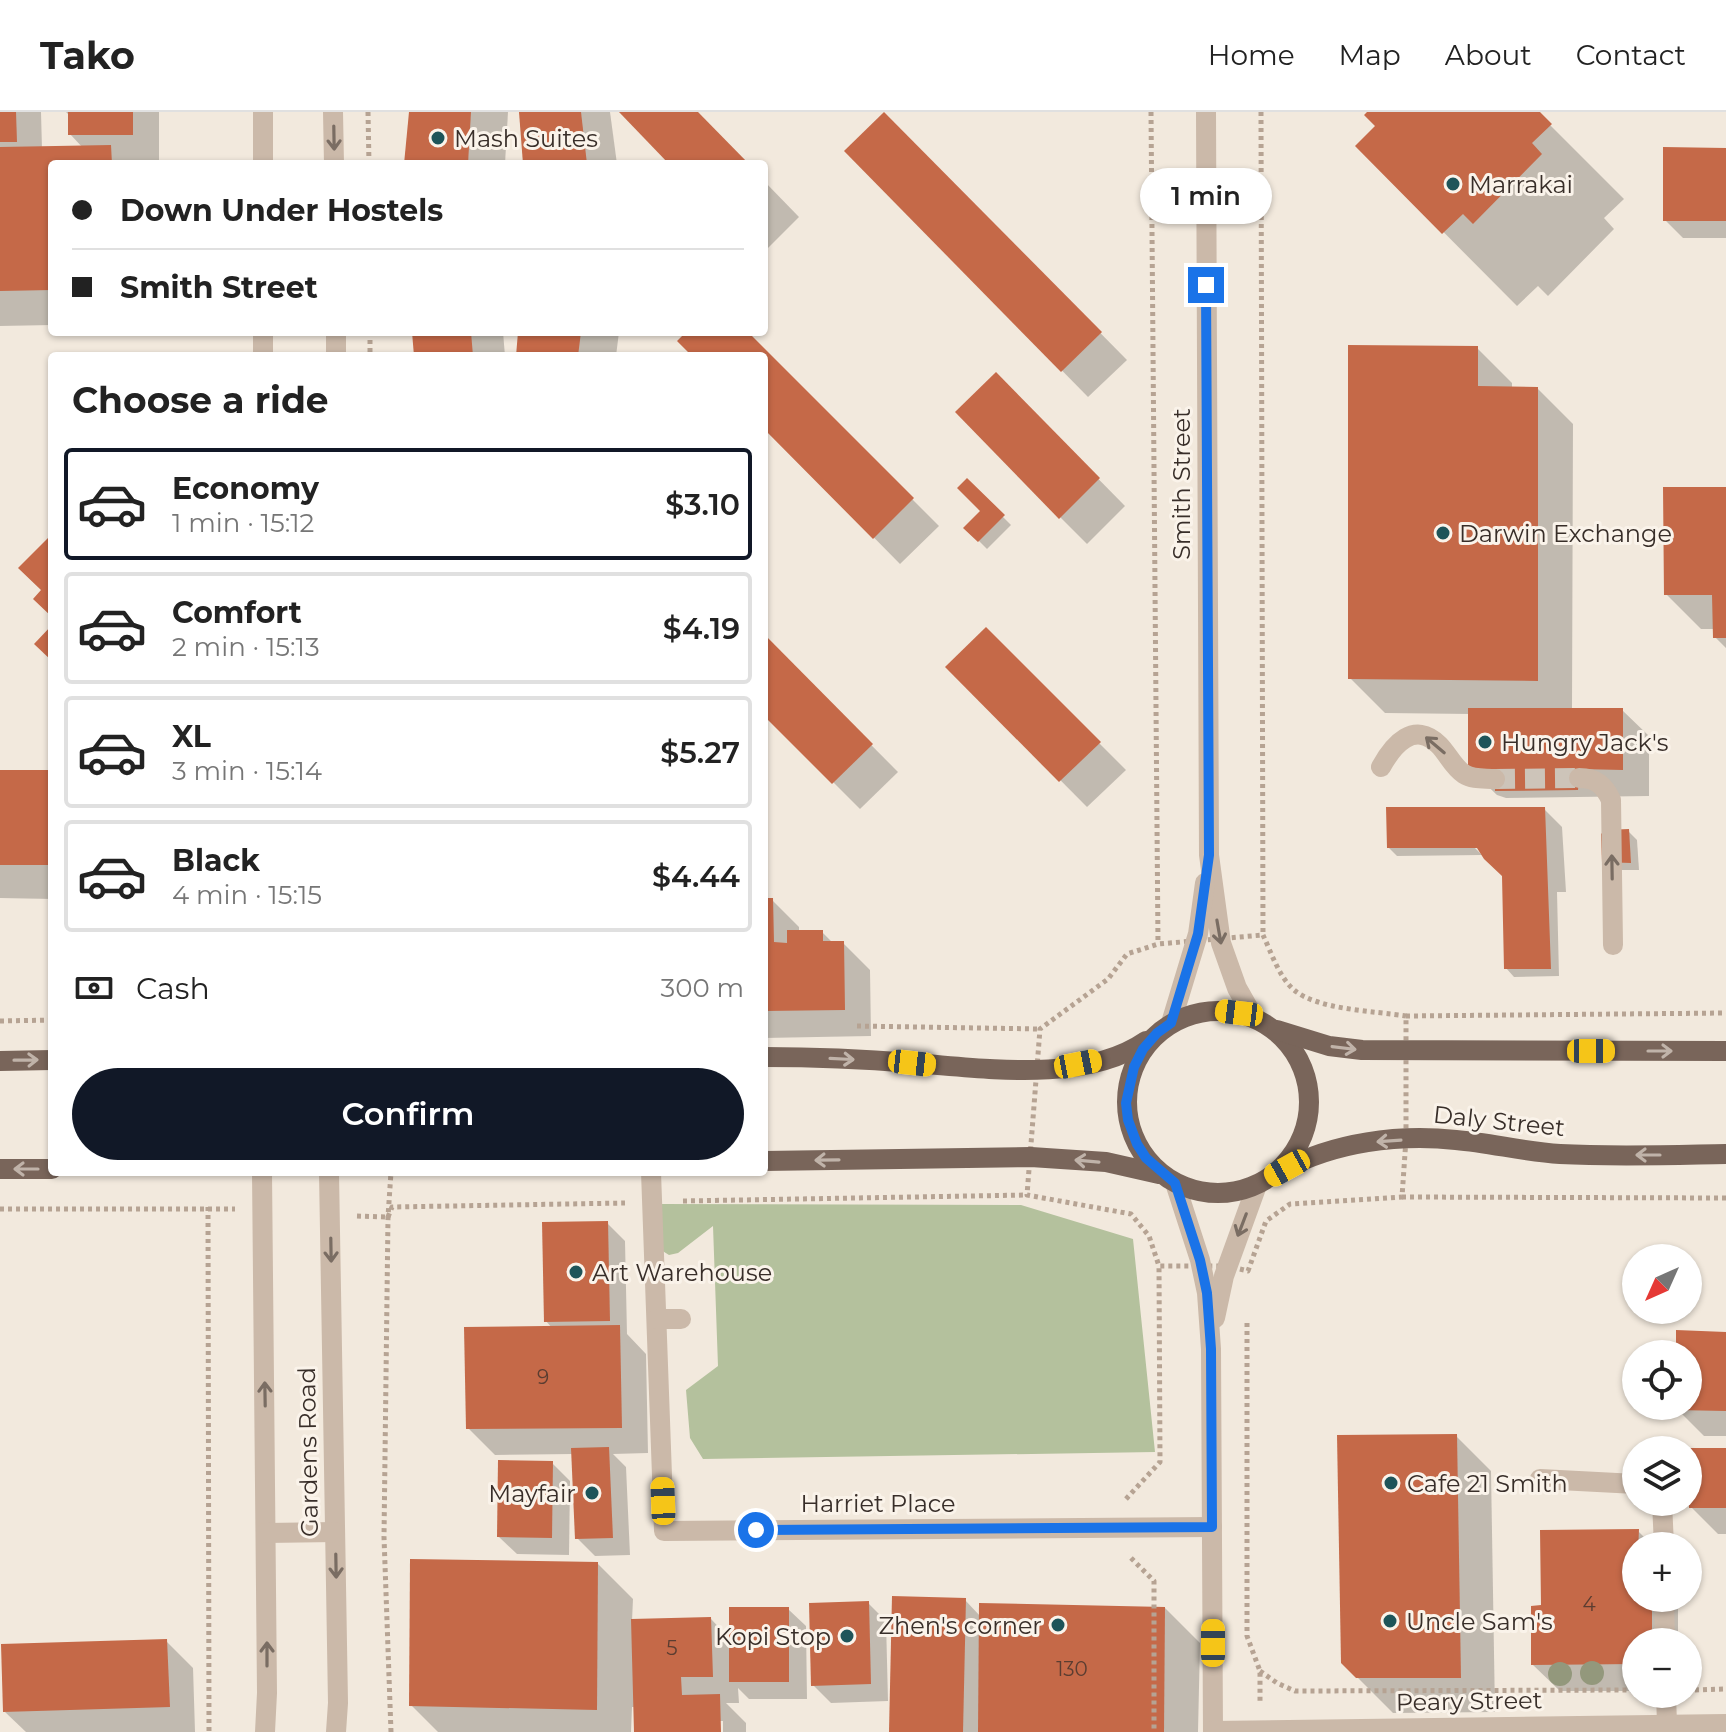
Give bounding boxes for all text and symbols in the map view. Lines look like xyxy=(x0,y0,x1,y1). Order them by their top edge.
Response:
text: Tako xyxy=(40,32,135,79)
text: Home xyxy=(1208,38,1295,72)
text: Map xyxy=(1339,38,1401,72)
text: About xyxy=(1445,38,1532,72)
text: Contact xyxy=(1576,38,1686,72)
one-way arrow xyxy=(326,124,341,151)
place label: Mash Suites xyxy=(454,124,598,153)
marker: Mash Suites xyxy=(429,129,447,147)
callout: 1 min xyxy=(1140,169,1272,225)
place label: Marrakai xyxy=(1469,170,1573,199)
marker: Marrakai xyxy=(1444,175,1462,193)
text: 1 min xyxy=(1171,180,1241,212)
text: Down Under Hostels xyxy=(120,192,443,229)
route end xyxy=(1188,267,1224,303)
text: Smith Street xyxy=(120,269,318,306)
text: Choose a ride xyxy=(72,378,329,422)
street label: Smith Street xyxy=(1167,408,1196,560)
icon: car xyxy=(76,468,148,540)
text: Economy xyxy=(172,470,319,507)
text: $3.10 xyxy=(665,486,740,523)
text: 1 min · 15:12 xyxy=(172,507,314,539)
place label: Darwin Exchange xyxy=(1459,519,1672,548)
marker: Darwin Exchange xyxy=(1434,524,1452,542)
icon: car xyxy=(76,592,148,664)
text: Comfort xyxy=(172,594,302,631)
text: $4.19 xyxy=(663,610,740,647)
text: 2 min · 15:13 xyxy=(172,631,320,663)
icon: car xyxy=(76,716,148,788)
text: XL xyxy=(172,718,211,755)
place label: Hungry Jack's xyxy=(1501,728,1669,757)
marker: Hungry Jack's xyxy=(1476,733,1494,751)
text: $5.27 xyxy=(660,734,740,771)
one-way arrow xyxy=(1426,736,1446,754)
text: 3 min · 15:14 xyxy=(172,755,322,787)
icon: car xyxy=(76,840,148,912)
text: Black xyxy=(172,842,260,879)
one-way arrow xyxy=(1604,854,1620,881)
text: $4.44 xyxy=(652,858,740,895)
text: 4 min · 15:15 xyxy=(172,879,322,911)
one-way arrow xyxy=(1213,919,1228,945)
icon: cash xyxy=(72,966,116,1010)
text: Cash xyxy=(136,970,210,1007)
text: 300 m xyxy=(661,972,744,1004)
car xyxy=(1214,998,1264,1028)
car xyxy=(1567,1039,1615,1063)
one-way arrow xyxy=(1330,1040,1357,1055)
one-way arrow xyxy=(1646,1043,1673,1059)
car xyxy=(1052,1048,1104,1080)
car xyxy=(887,1049,937,1077)
one-way arrow xyxy=(12,1052,39,1068)
one-way arrow xyxy=(828,1052,855,1067)
button: Confirm xyxy=(72,1068,744,1160)
street label: Daly Street xyxy=(1432,1100,1566,1142)
one-way arrow xyxy=(1376,1134,1403,1149)
car xyxy=(1260,1146,1314,1190)
one-way arrow xyxy=(1635,1147,1662,1163)
one-way arrow xyxy=(814,1152,841,1168)
one-way arrow xyxy=(1074,1153,1101,1168)
one-way arrow xyxy=(13,1161,40,1177)
one-way arrow xyxy=(1234,1212,1248,1237)
one-way arrow xyxy=(323,1236,338,1263)
north arrow xyxy=(1622,1244,1702,1324)
map controls xyxy=(1622,1244,1702,1708)
place label: Art Warehouse xyxy=(592,1258,772,1287)
marker: Art Warehouse xyxy=(567,1263,585,1281)
button: locate xyxy=(1622,1340,1702,1420)
house number: 9 xyxy=(537,1365,549,1389)
street label: Gardens Road xyxy=(292,1367,324,1537)
one-way arrow xyxy=(257,1381,272,1408)
button: layers xyxy=(1622,1436,1702,1516)
place label: Cafe 21 Smith xyxy=(1407,1469,1568,1498)
marker: Cafe 21 Smith xyxy=(1382,1474,1400,1492)
car xyxy=(650,1477,676,1525)
place label: Mayfair xyxy=(488,1479,576,1508)
marker: Mayfair xyxy=(583,1484,601,1502)
street label: Harriet Place xyxy=(800,1489,956,1518)
route start xyxy=(738,1512,774,1548)
button: + xyxy=(1622,1532,1702,1612)
one-way arrow xyxy=(328,1552,343,1579)
house number: 4 xyxy=(1582,1592,1596,1616)
place label: Uncle Sam's xyxy=(1406,1607,1553,1636)
place label: Zhen's corner xyxy=(878,1611,1042,1640)
marker: Uncle Sam's xyxy=(1381,1612,1399,1630)
marker: Zhen's corner xyxy=(1049,1616,1067,1634)
car xyxy=(1201,1619,1225,1667)
place label: Kopi Stop xyxy=(715,1622,831,1651)
marker: Kopi Stop xyxy=(838,1627,856,1645)
button: − xyxy=(1622,1628,1702,1708)
house number: 5 xyxy=(666,1636,678,1660)
one-way arrow xyxy=(259,1641,275,1668)
house number: 130 xyxy=(1056,1657,1088,1681)
street label: Peary Street xyxy=(1395,1685,1543,1717)

